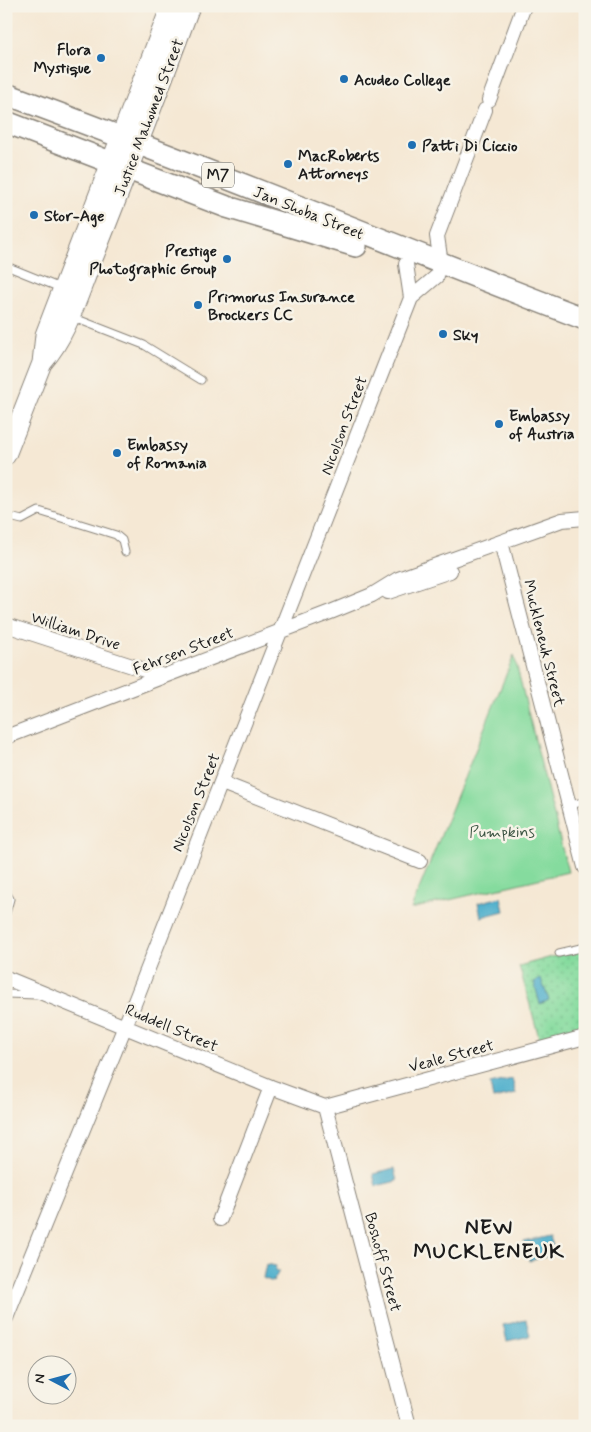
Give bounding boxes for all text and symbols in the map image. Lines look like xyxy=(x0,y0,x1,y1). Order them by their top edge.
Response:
street label: Justice Mahomed Street xyxy=(110,35,189,199)
place label: Flora Mystique xyxy=(33,40,91,79)
marker: Flora Mystique xyxy=(95,52,107,64)
place label: Acudeo College xyxy=(354,70,451,92)
marker: Acudeo College xyxy=(338,73,350,85)
place label: Patti Di Ciccio xyxy=(422,136,518,157)
marker: Patti Di Ciccio xyxy=(406,139,418,151)
place label: MacRoberts Attorneys xyxy=(298,146,380,185)
marker: MacRoberts Attorneys xyxy=(282,158,294,170)
road number: M7 xyxy=(202,162,234,188)
street label: Jan Shoba Street xyxy=(250,182,367,245)
place label: Stor-Age xyxy=(44,206,104,228)
marker: Stor-Age xyxy=(28,209,40,221)
place label: Prestige Photographic Group xyxy=(89,241,217,282)
marker: Prestige Photographic Group xyxy=(221,253,233,265)
place label: Primorus Insurance Brockers CC xyxy=(208,287,355,326)
marker: Primorus Insurance Brockers CC xyxy=(192,299,204,311)
place label: Sky xyxy=(453,325,478,346)
marker: Sky xyxy=(437,328,449,340)
street label: Nicolson Street xyxy=(316,373,373,478)
place label: Embassy of Austria xyxy=(509,406,575,445)
marker: Embassy of Austria xyxy=(493,418,505,430)
place label: Embassy of Romania xyxy=(127,435,207,474)
marker: Embassy of Romania xyxy=(111,447,123,459)
street label: Muckleneuk Street xyxy=(518,578,570,710)
street label: William Drive xyxy=(28,607,123,656)
street label: Fehrsen Street xyxy=(130,622,237,680)
street label: Nicolson Street xyxy=(167,750,226,855)
park label: Pumpkins xyxy=(469,822,535,843)
street label: Ruddell Street xyxy=(122,999,221,1058)
street label: Veale Street xyxy=(406,1035,497,1078)
street label: Boshoff Street xyxy=(359,1210,406,1315)
district label: NEW MUCKLENEUK xyxy=(413,1214,565,1266)
north arrow xyxy=(28,1354,78,1404)
text: N xyxy=(31,1373,50,1384)

